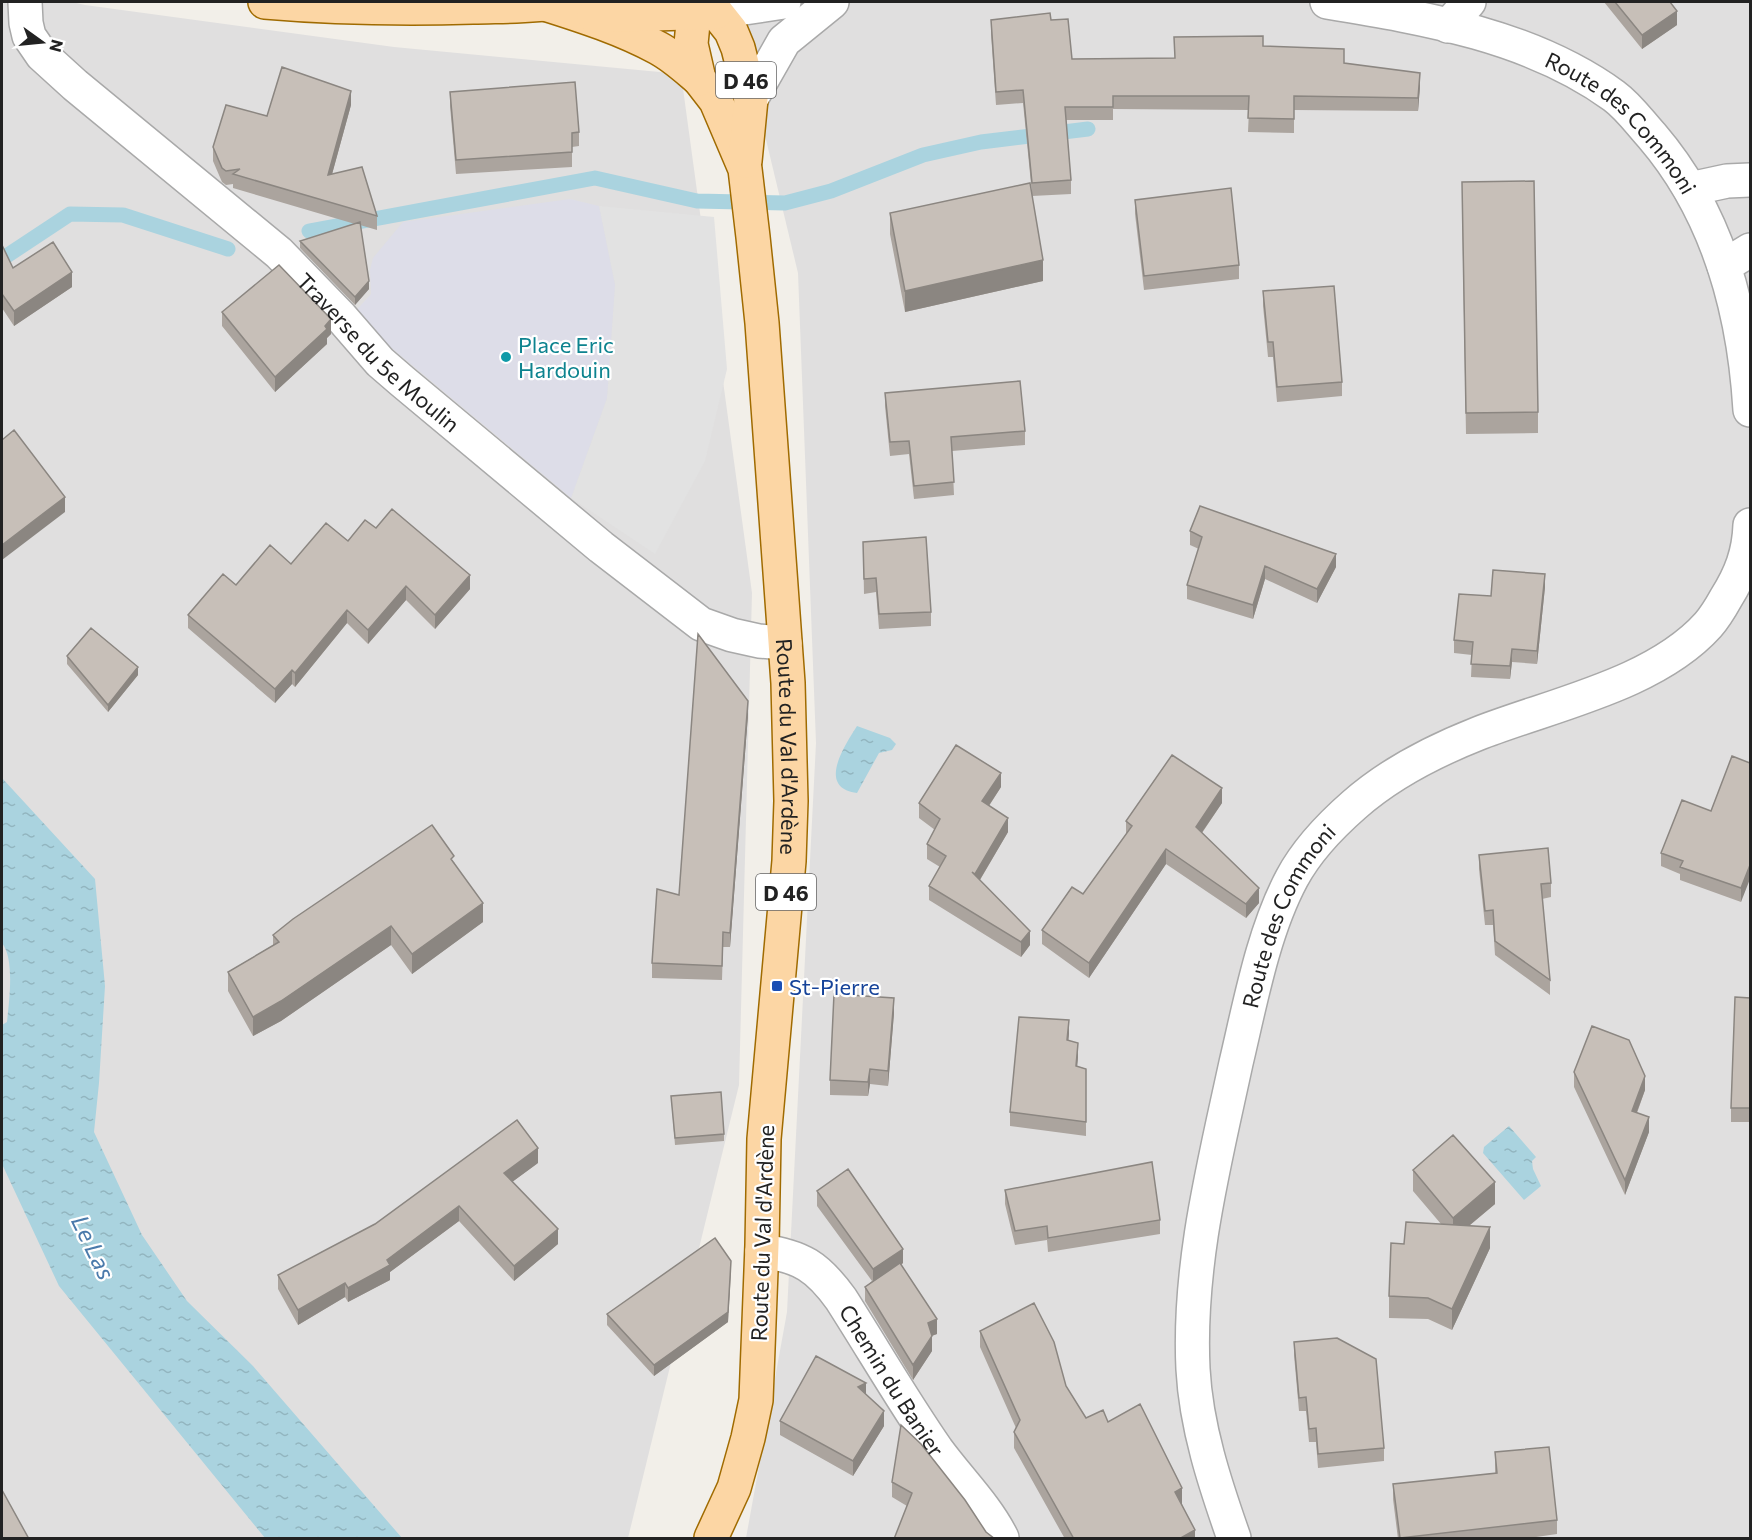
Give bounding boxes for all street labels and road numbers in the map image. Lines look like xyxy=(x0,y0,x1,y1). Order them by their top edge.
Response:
street label: Route des Commoni xyxy=(1541,45,1703,199)
road number: D 46 xyxy=(716,62,776,98)
street label: Traverse du 5e Moulin xyxy=(292,267,466,437)
street label: Route du Val d'Ardène xyxy=(771,637,805,855)
street label: Route des Commoni xyxy=(1236,818,1340,1011)
road number: D 46 xyxy=(756,874,816,910)
street label: Route du Val d'Ardène xyxy=(745,1124,779,1342)
street label: Chemin du Banier xyxy=(834,1299,951,1461)

